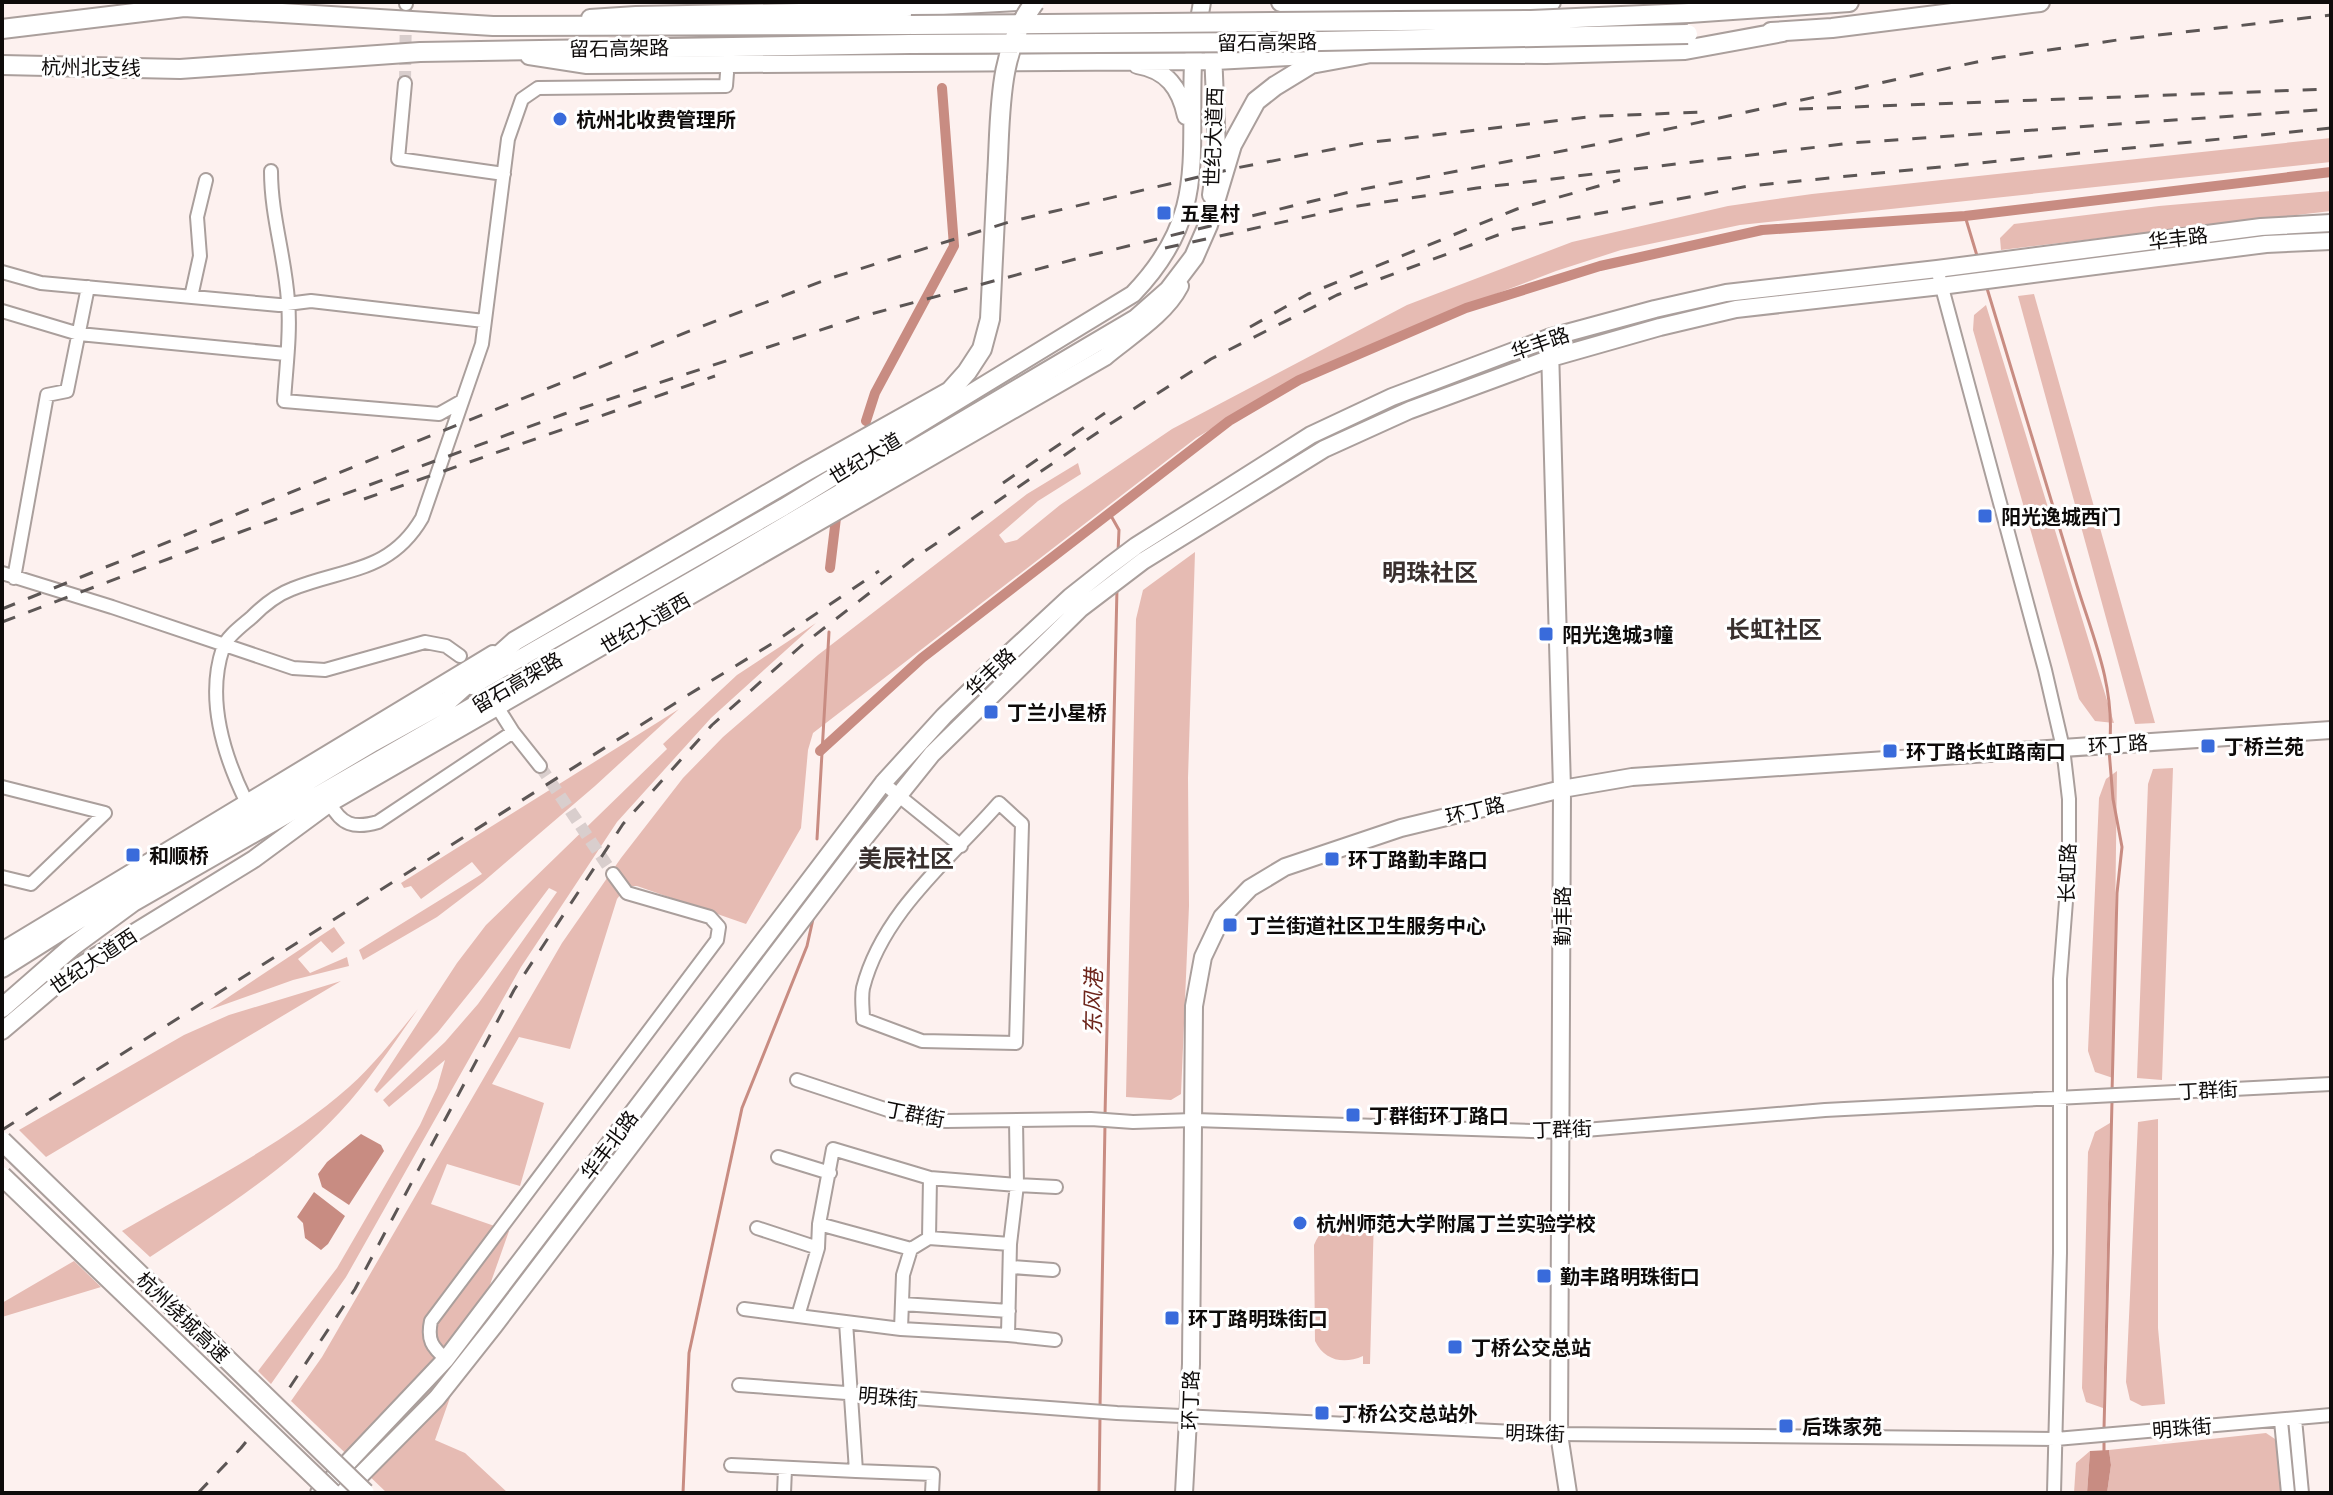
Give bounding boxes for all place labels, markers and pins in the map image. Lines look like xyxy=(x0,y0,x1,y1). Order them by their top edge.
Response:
place label: 杭州北收费管理所 xyxy=(576,104,736,135)
marker: 杭州北收费管理所 xyxy=(551,110,569,128)
place label: 五星村 xyxy=(1180,198,1240,229)
marker: 五星村 xyxy=(1155,204,1173,222)
place label: 阳光逸城西门 xyxy=(2001,501,2121,532)
marker: 阳光逸城西门 xyxy=(1976,507,1994,525)
place label: 阳光逸城3幢 xyxy=(1562,619,1673,650)
marker: 阳光逸城3幢 xyxy=(1537,625,1555,643)
place label: 丁兰小星桥 xyxy=(1007,697,1107,728)
marker: 丁兰小星桥 xyxy=(982,703,1000,721)
place label: 丁桥兰苑 xyxy=(2224,731,2304,762)
place label: 环丁路长虹路南口 xyxy=(1906,736,2066,767)
marker: 丁桥兰苑 xyxy=(2199,737,2217,755)
marker: 环丁路长虹路南口 xyxy=(1881,742,1899,760)
place label: 和顺桥 xyxy=(149,840,209,871)
place label: 环丁路勤丰路口 xyxy=(1348,844,1488,875)
marker: 和顺桥 xyxy=(124,846,142,864)
marker: 环丁路勤丰路口 xyxy=(1323,850,1341,868)
place label: 丁兰街道社区卫生服务中心 xyxy=(1246,910,1486,941)
marker: 丁兰街道社区卫生服务中心 xyxy=(1221,916,1239,934)
place label: 丁群街环丁路口 xyxy=(1369,1100,1509,1131)
marker: 丁群街环丁路口 xyxy=(1344,1106,1362,1124)
place label: 杭州师范大学附属丁兰实验学校 xyxy=(1316,1208,1596,1239)
marker: 杭州师范大学附属丁兰实验学校 xyxy=(1291,1214,1309,1232)
place label: 勤丰路明珠街口 xyxy=(1560,1261,1700,1292)
marker: 勤丰路明珠街口 xyxy=(1535,1267,1553,1285)
place label: 环丁路明珠街口 xyxy=(1188,1303,1328,1334)
marker: 环丁路明珠街口 xyxy=(1163,1309,1181,1327)
place label: 丁桥公交总站 xyxy=(1471,1332,1591,1363)
marker: 丁桥公交总站 xyxy=(1446,1338,1464,1356)
place label: 丁桥公交总站外 xyxy=(1338,1398,1478,1429)
marker: 丁桥公交总站外 xyxy=(1313,1404,1331,1422)
place label: 后珠家苑 xyxy=(1802,1411,1882,1442)
marker: 后珠家苑 xyxy=(1777,1417,1795,1435)

